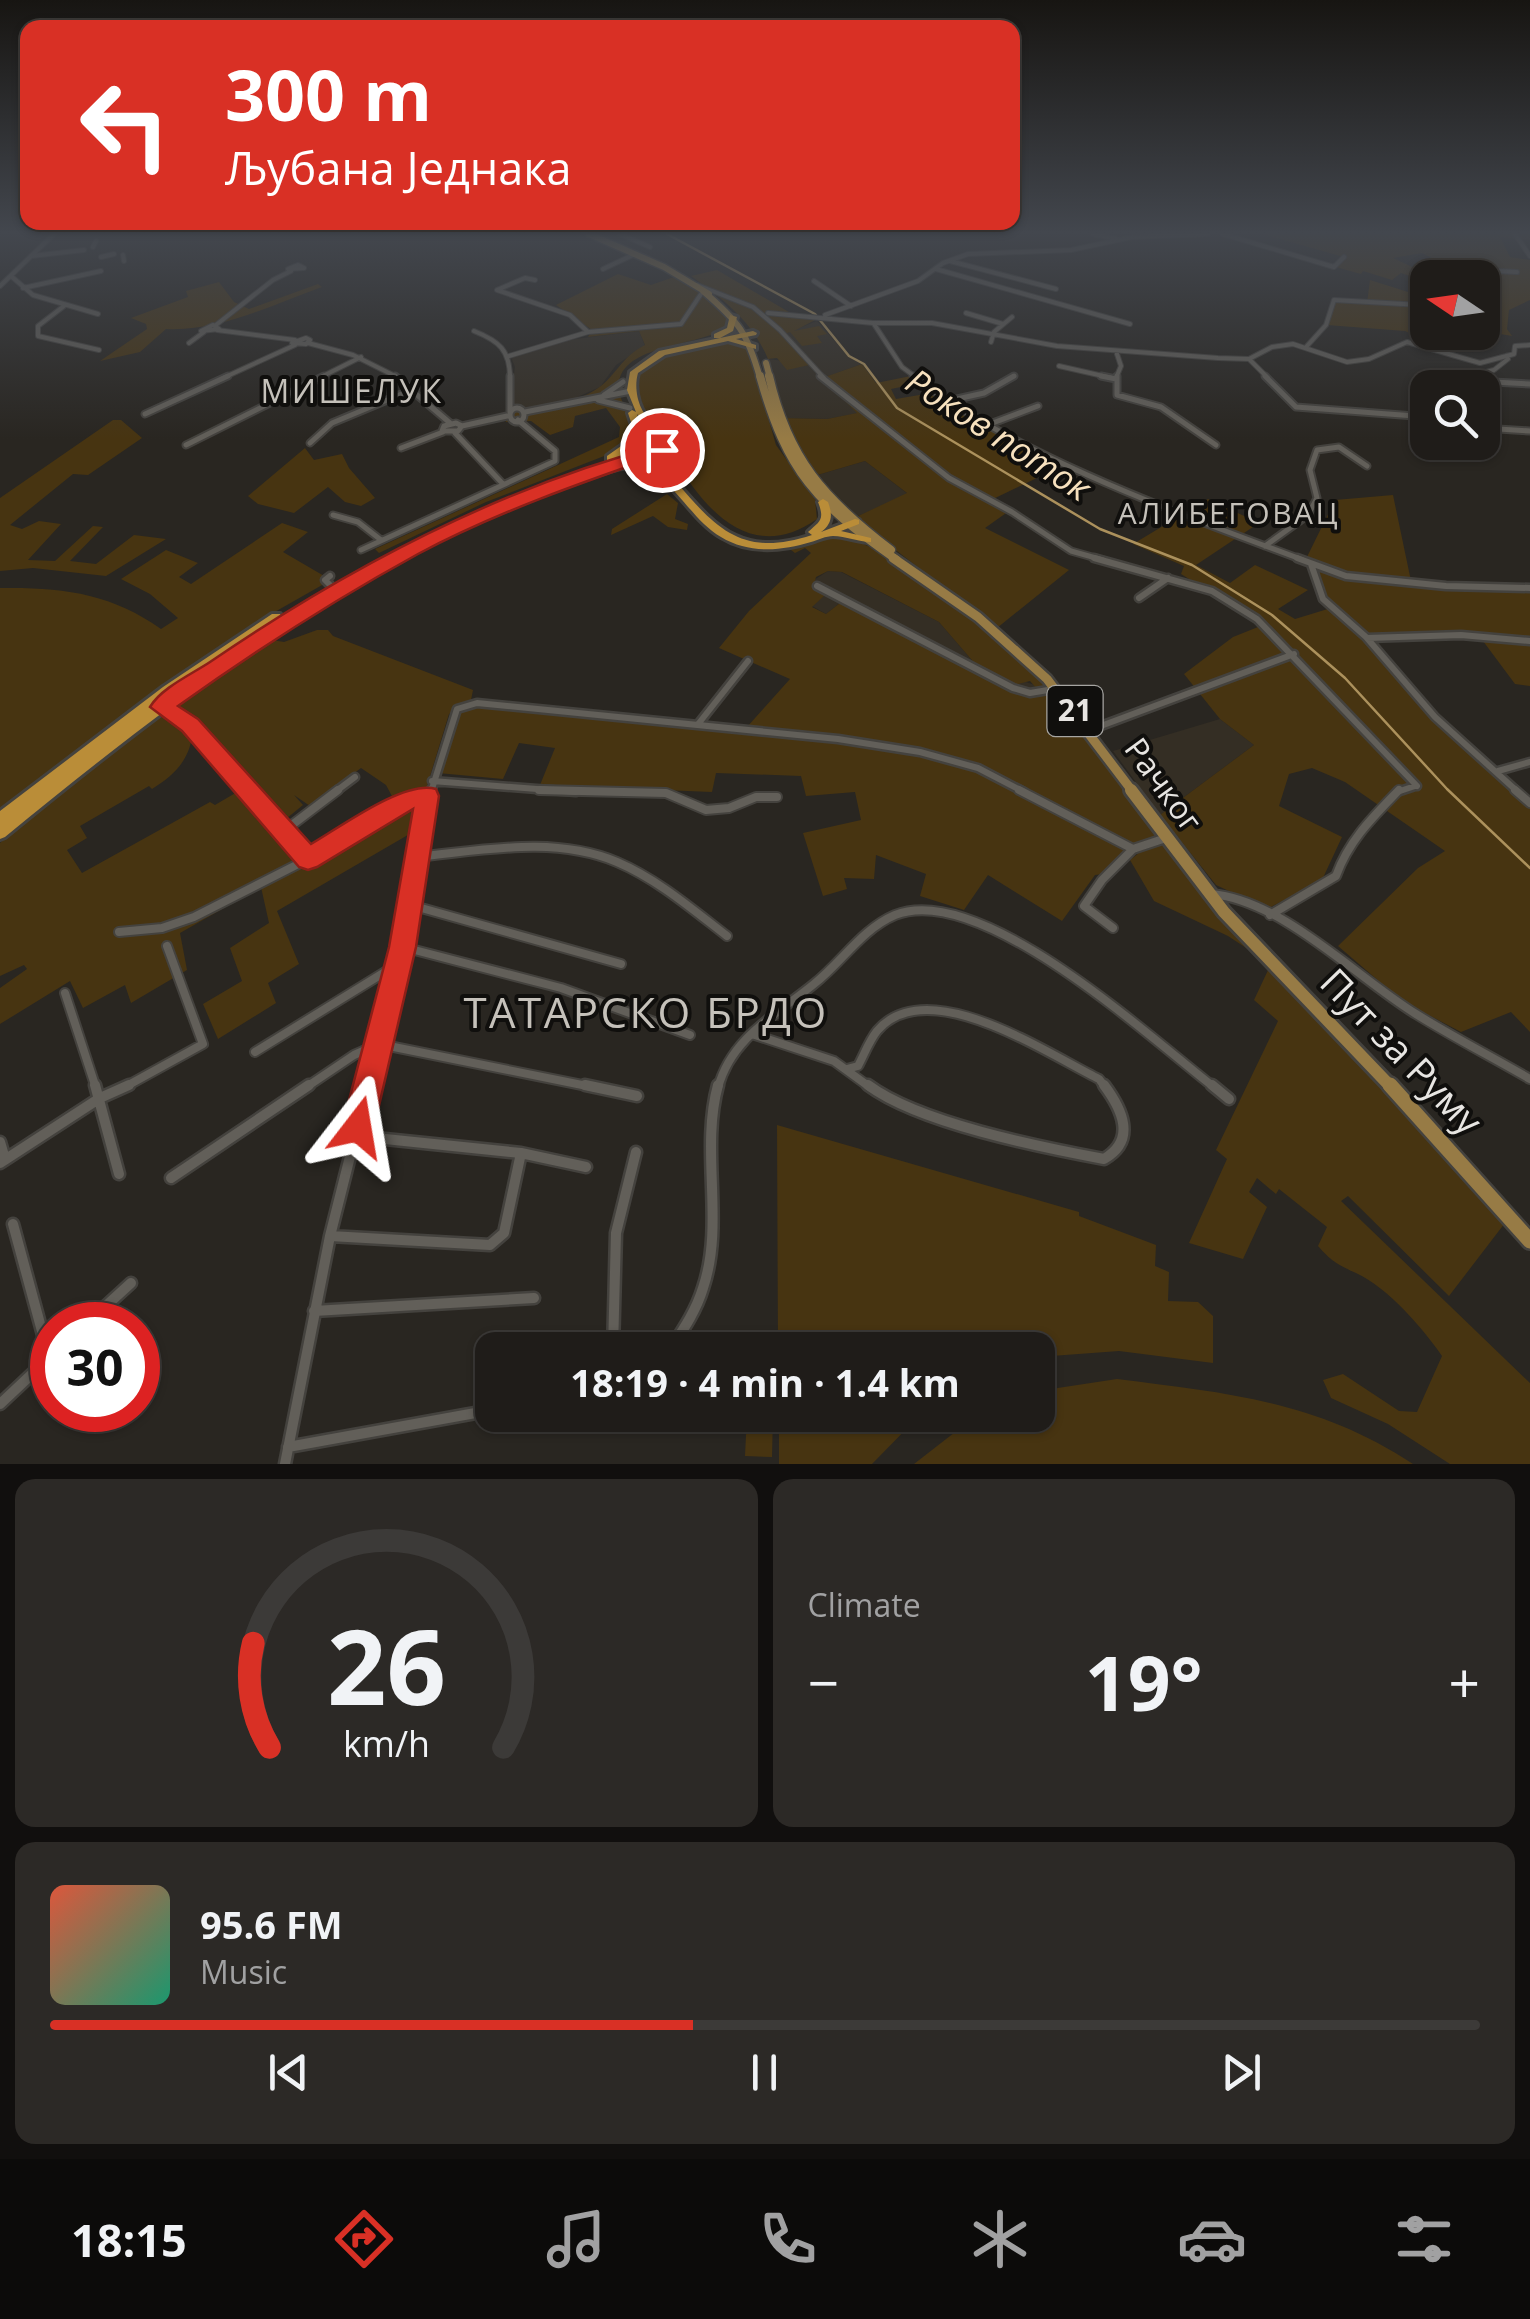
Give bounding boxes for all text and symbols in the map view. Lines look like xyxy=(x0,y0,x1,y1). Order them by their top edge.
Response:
text: 300 m xyxy=(225,46,432,142)
icon: left xyxy=(60,60,190,190)
text: Љубана Једнака xyxy=(225,137,572,198)
north arrow xyxy=(1410,260,1500,350)
map controls xyxy=(1410,260,1500,460)
water label: Роков поток xyxy=(898,357,1102,512)
district label: МИШЕЛУК xyxy=(260,369,444,412)
button: search xyxy=(1410,370,1500,460)
pin xyxy=(620,408,705,493)
icon: arrive xyxy=(635,423,690,478)
district label: АЛИБЕГОВАЦ xyxy=(1118,492,1340,533)
road number: 21 xyxy=(1048,686,1102,736)
street label: Рачког xyxy=(1116,729,1213,840)
street label: Пут за Руму xyxy=(1310,956,1496,1146)
district label: ТАТАРСКО БРДО xyxy=(463,983,829,1040)
position arrow xyxy=(306,1075,410,1179)
speed limit sign: 30 xyxy=(30,1302,160,1432)
text: 18:19 · 4 min · 1.4 km xyxy=(570,1356,960,1408)
text: Climate xyxy=(808,1583,921,1626)
text: 26 xyxy=(327,1594,446,1735)
text: 19° xyxy=(1085,1631,1203,1733)
text: − xyxy=(808,1644,839,1719)
text: + xyxy=(1449,1644,1480,1719)
text: km/h xyxy=(343,1719,430,1767)
text: 95.6 FM xyxy=(200,1898,343,1950)
text: Music xyxy=(200,1950,287,1993)
icon: previous xyxy=(261,2045,316,2100)
icon: pause xyxy=(737,2045,792,2100)
icon: next xyxy=(1214,2045,1269,2100)
icon: directions xyxy=(329,2204,399,2274)
icon: music xyxy=(541,2204,611,2274)
icon: phone xyxy=(753,2204,823,2274)
icon: climate xyxy=(965,2204,1035,2274)
icon: car xyxy=(1177,2204,1247,2274)
icon: filters xyxy=(1389,2204,1459,2274)
text: 18:15 xyxy=(71,2209,187,2270)

